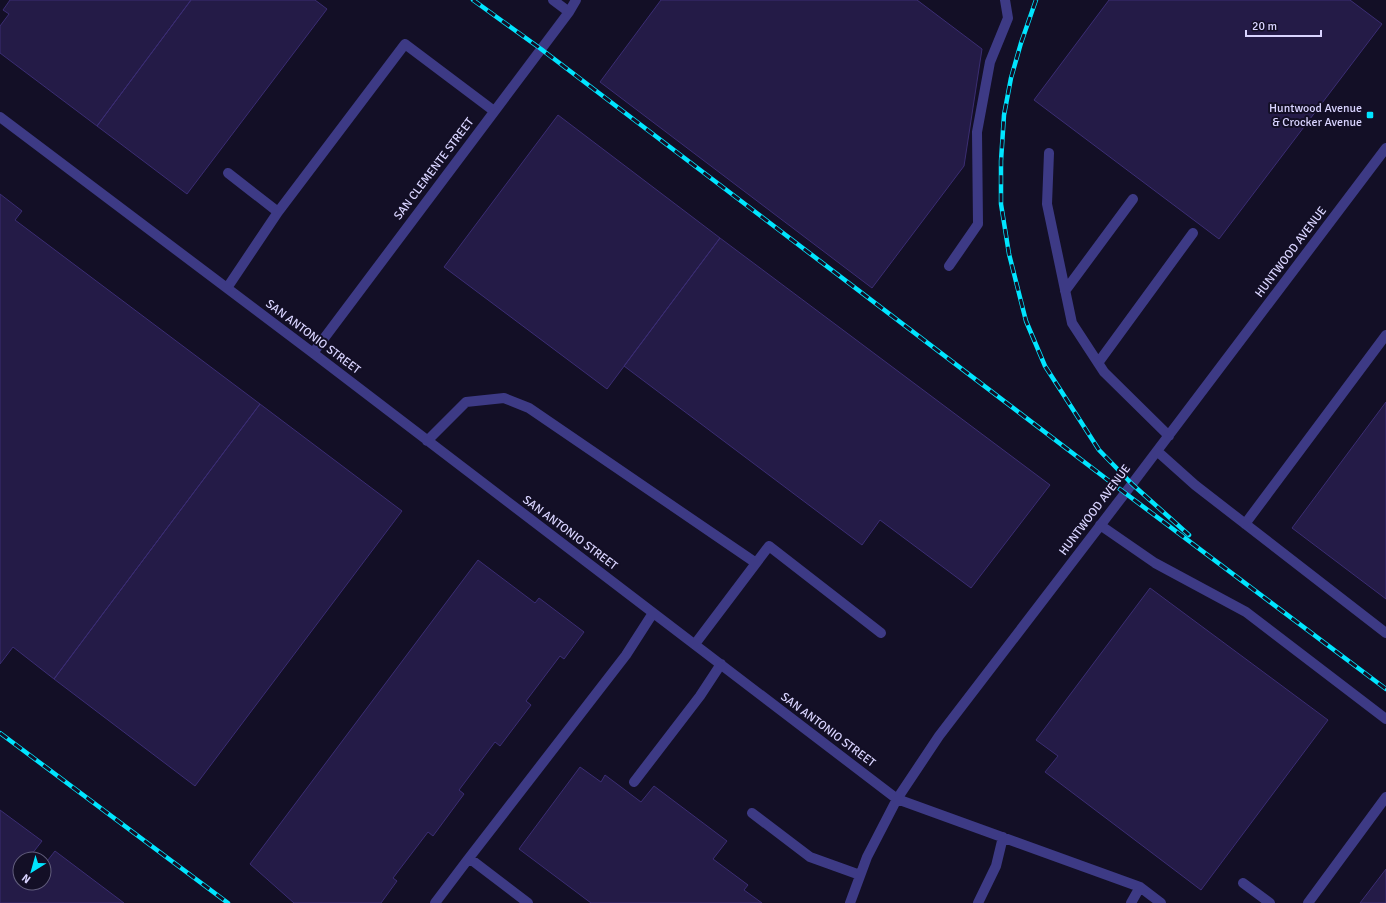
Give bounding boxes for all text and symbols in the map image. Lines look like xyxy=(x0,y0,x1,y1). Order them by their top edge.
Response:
scale bar xyxy=(1246,12,1321,38)
text: 20 m xyxy=(1252,19,1277,34)
place label: Huntwood Avenue & Crocker Avenue xyxy=(1269,101,1362,130)
marker: Huntwood Avenue & Crocker Avenue xyxy=(1365,110,1375,120)
street label: SAN CLEMENTE STREET xyxy=(391,115,477,223)
street label: HUNTWOOD AVENUE xyxy=(1252,203,1330,300)
street label: SAN ANTONIO STREET xyxy=(263,296,363,378)
street label: HUNTWOOD AVENUE xyxy=(1056,461,1134,558)
street label: SAN ANTONIO STREET xyxy=(520,492,620,574)
street label: SAN ANTONIO STREET xyxy=(778,689,878,771)
north arrow xyxy=(12,851,52,891)
text: N xyxy=(19,871,33,886)

